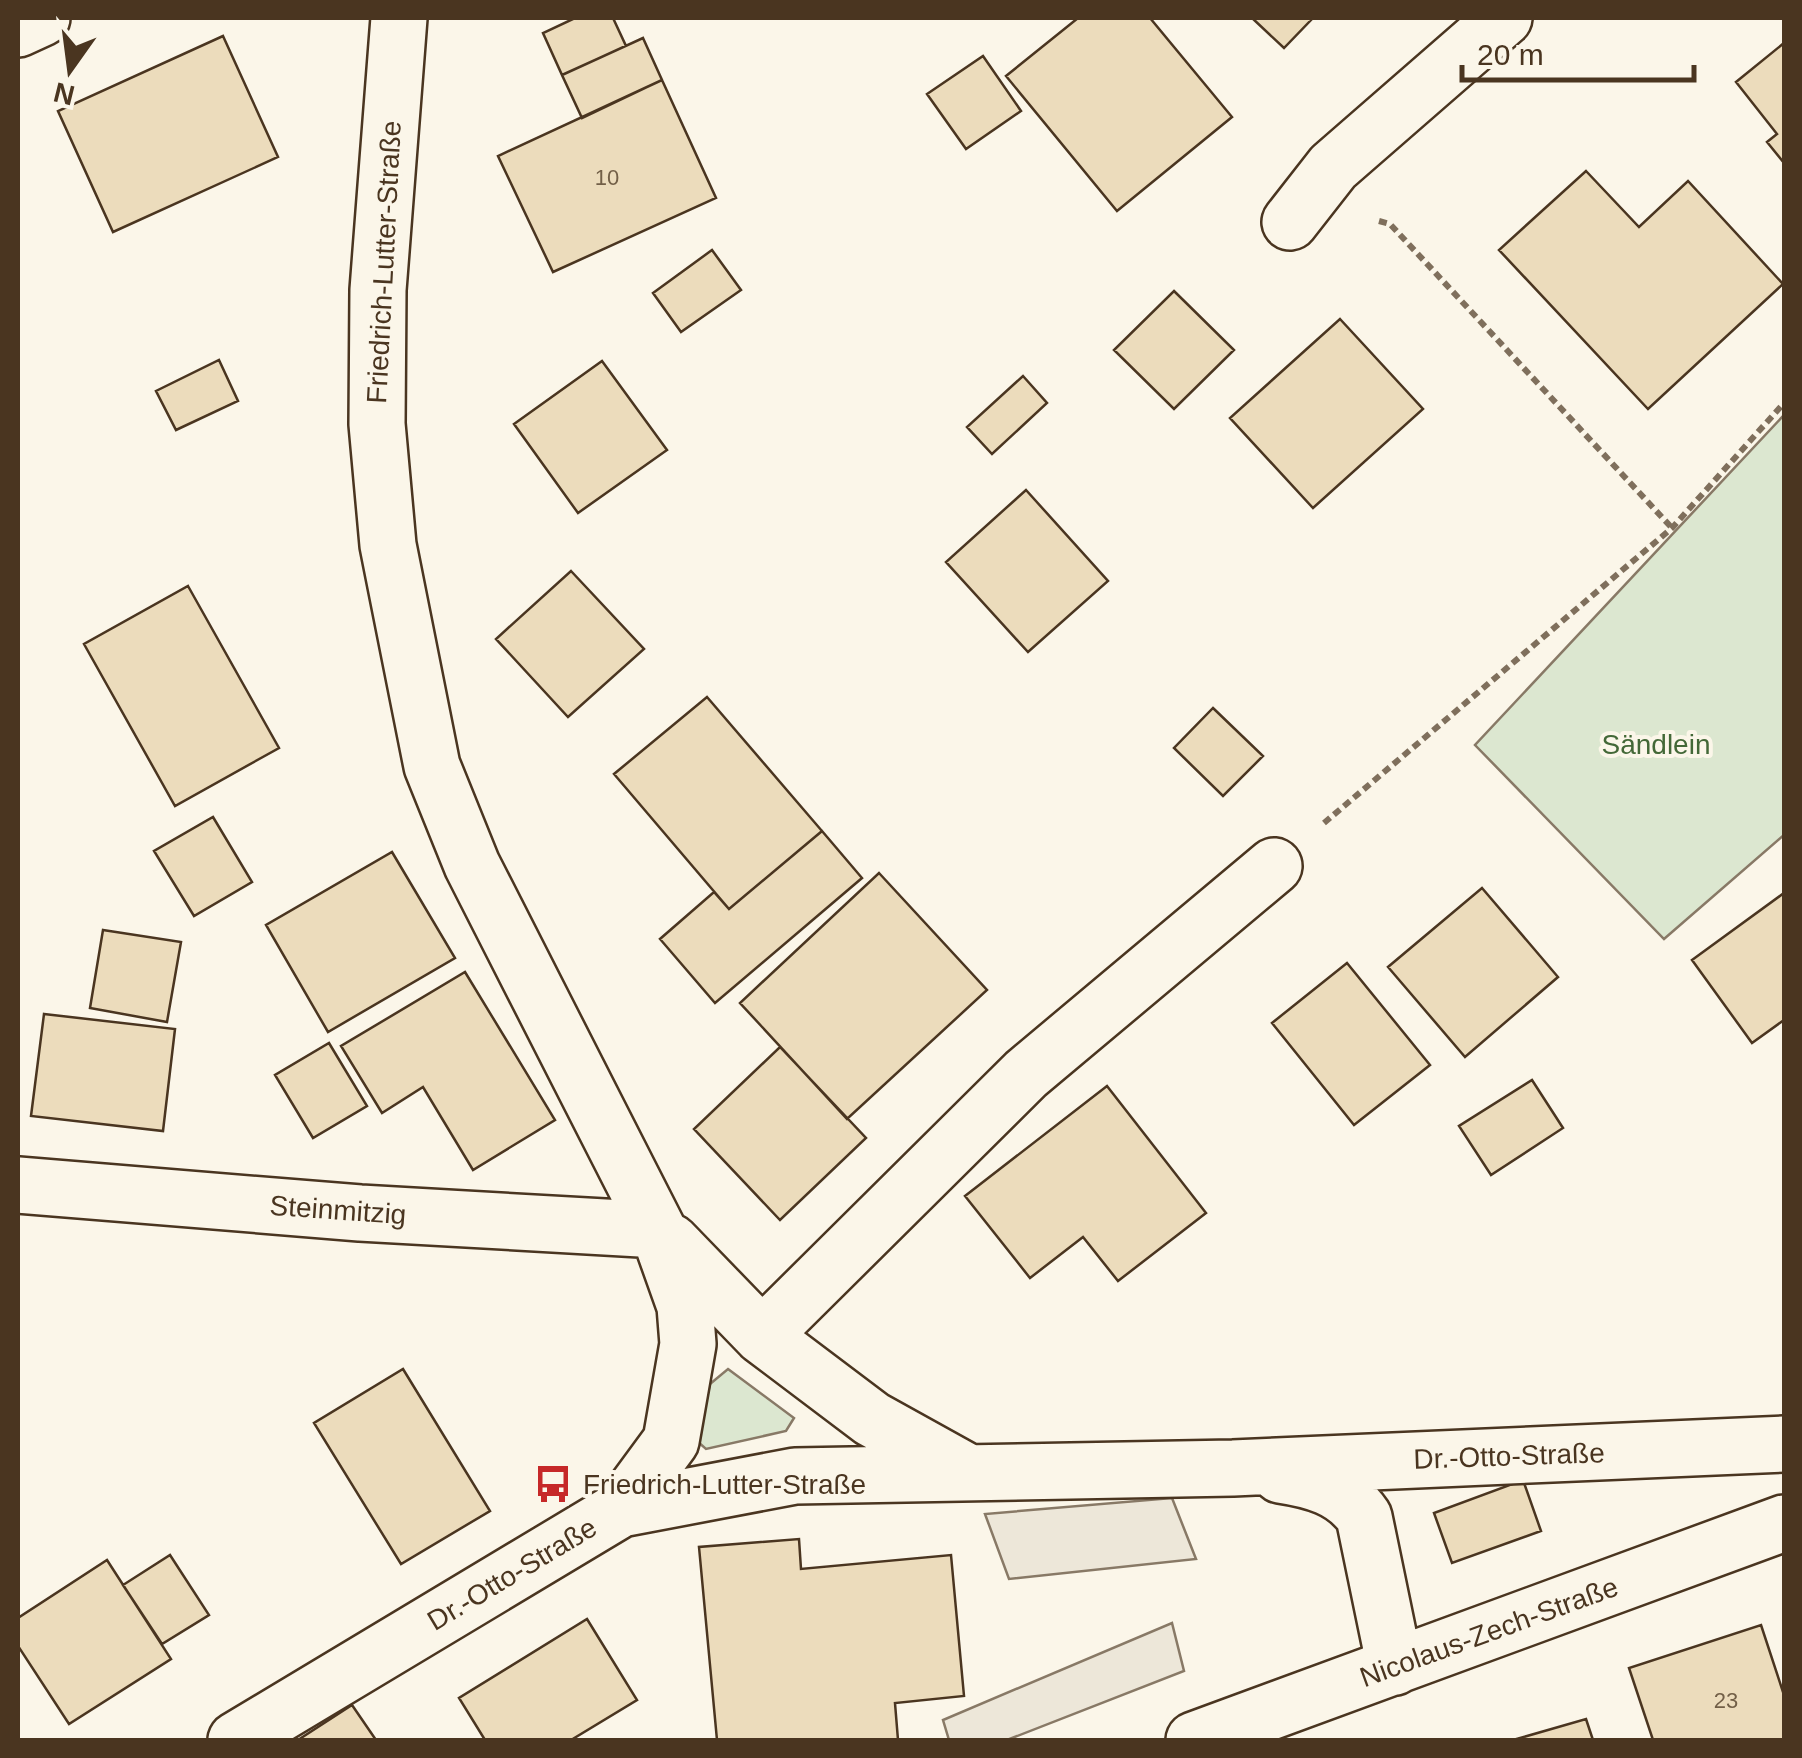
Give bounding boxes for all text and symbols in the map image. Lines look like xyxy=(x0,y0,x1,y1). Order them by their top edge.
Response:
north arrow xyxy=(20,20,120,120)
scale bar xyxy=(1462,20,1694,82)
text: 20 m xyxy=(1477,38,1544,71)
text: N xyxy=(51,76,78,111)
street label: Friedrich-Lutter-Straße xyxy=(361,120,407,404)
house number: 10 xyxy=(595,165,619,190)
park label: Sändlein xyxy=(1602,729,1710,760)
street label: Steinmitzig xyxy=(269,1190,407,1230)
street label: Dr.-Otto-Straße xyxy=(1413,1437,1605,1475)
bus stop icon: Friedrich-Lutter-Straße xyxy=(532,1463,574,1505)
place label: Friedrich-Lutter-Straße xyxy=(583,1469,866,1500)
street label: Dr.-Otto-Straße xyxy=(422,1511,602,1637)
street label: Nicolaus-Zech-Straße xyxy=(1356,1571,1622,1693)
house number: 23 xyxy=(1714,1688,1738,1713)

